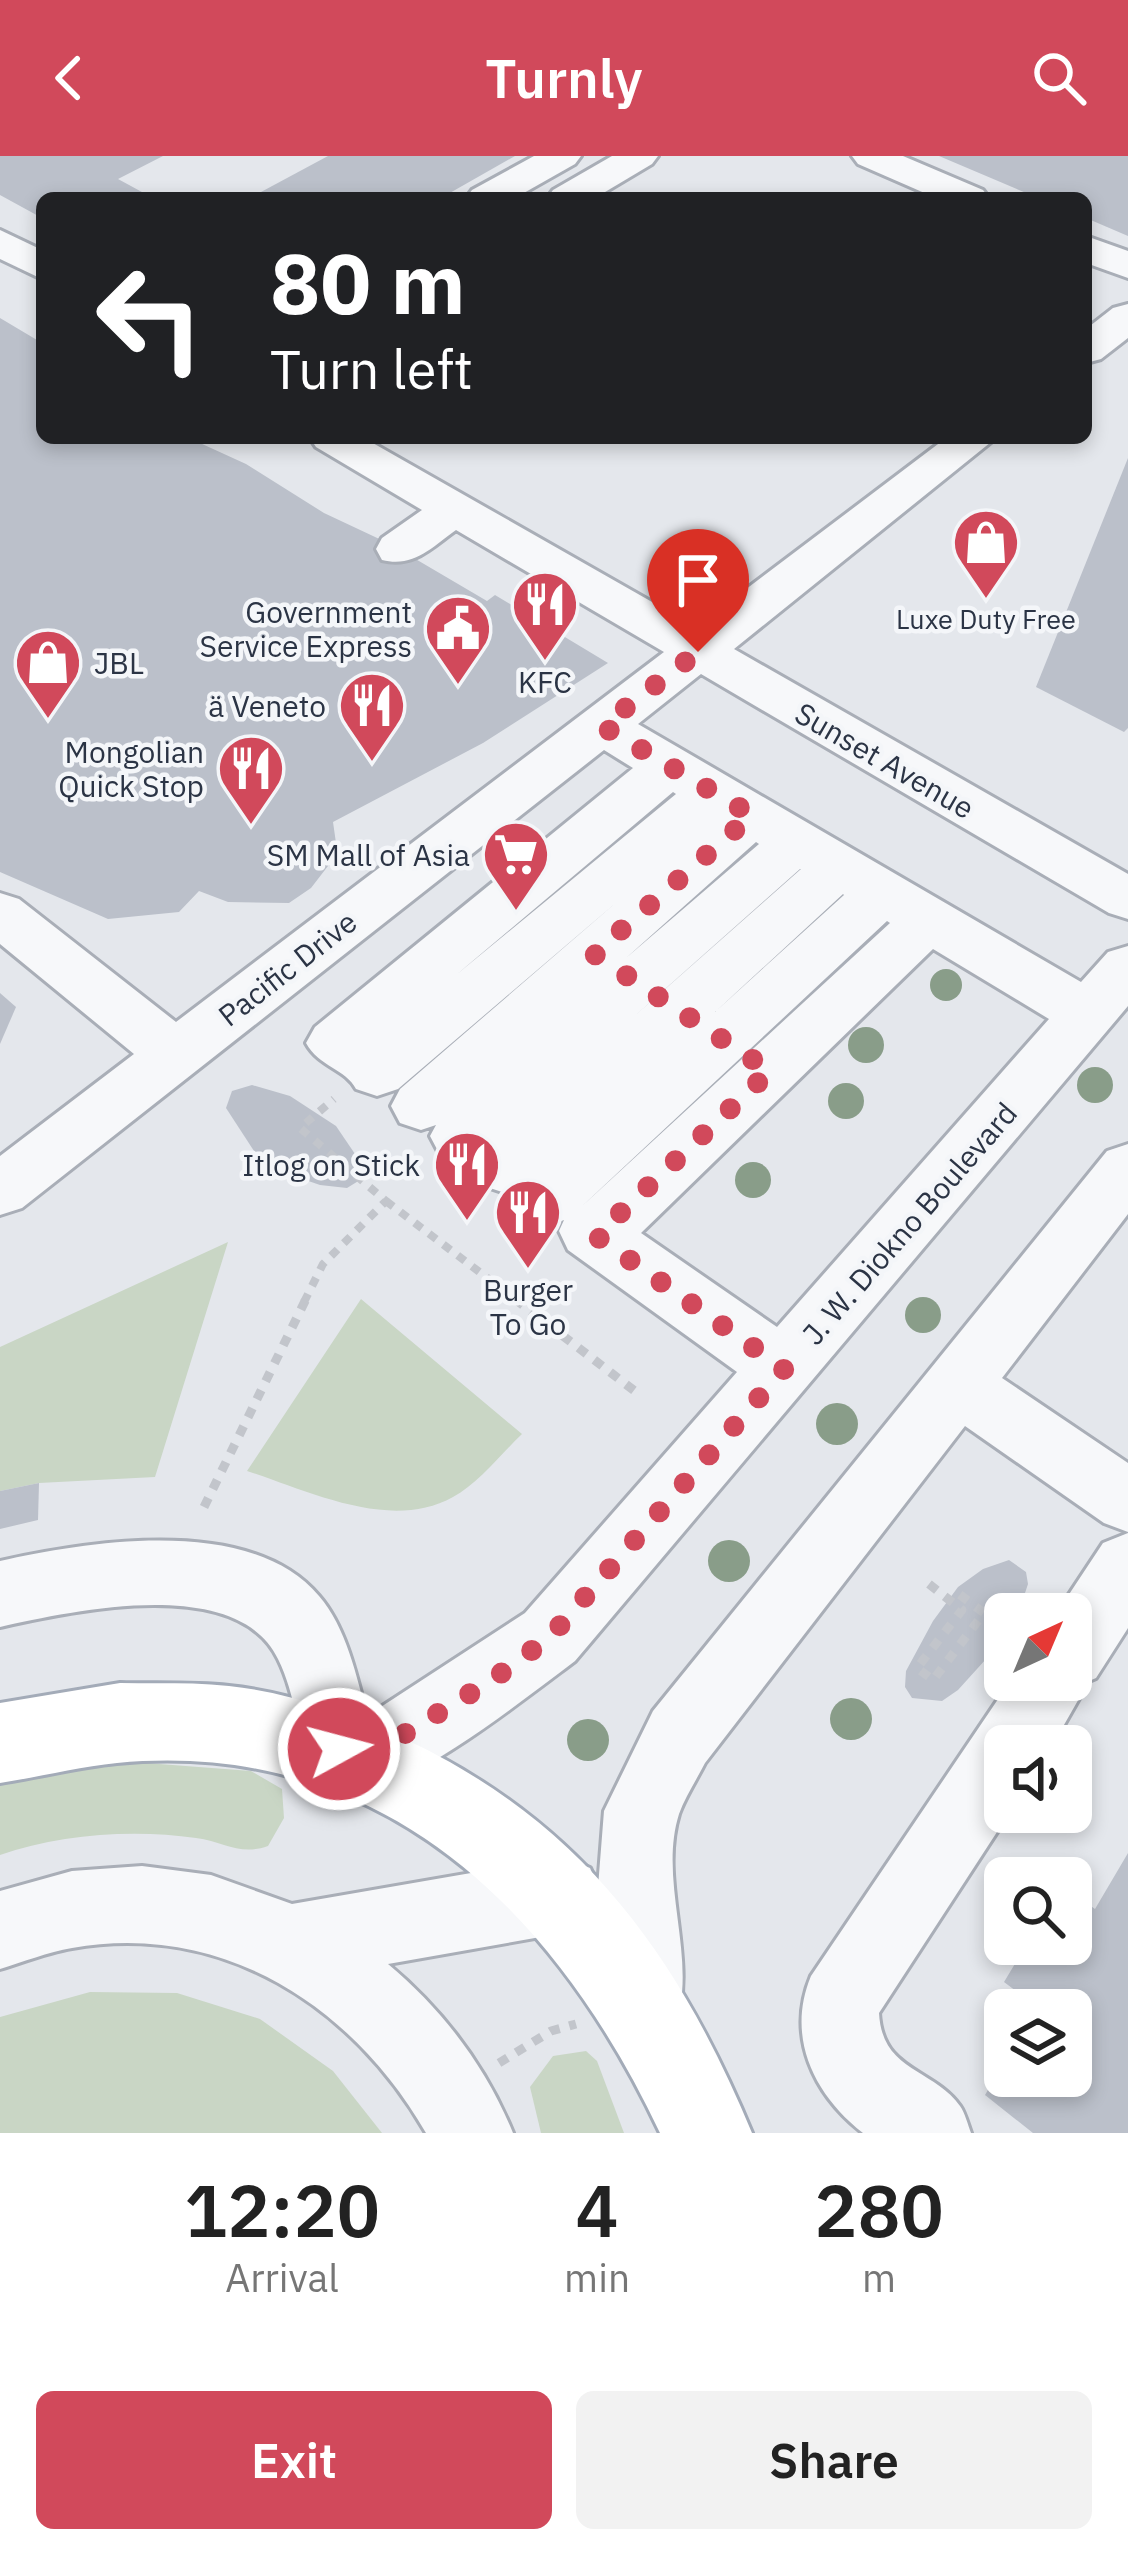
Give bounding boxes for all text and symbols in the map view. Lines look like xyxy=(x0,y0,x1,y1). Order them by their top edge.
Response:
text: Turnly xyxy=(485,43,643,113)
icon: back xyxy=(36,45,102,111)
icon: search xyxy=(1026,45,1092,111)
text: 80 m xyxy=(270,228,466,337)
icon: left xyxy=(72,240,228,396)
text: Turn left xyxy=(270,334,473,404)
shop icon: Luxe Duty Free xyxy=(951,507,1021,601)
pin xyxy=(647,529,749,652)
icon: arrive xyxy=(665,547,731,613)
restaurant icon: KFC xyxy=(510,569,580,663)
place label: Government Service Express xyxy=(200,592,412,665)
public building icon: Government Service Express xyxy=(423,593,493,687)
place label: Luxe Duty Free xyxy=(896,601,1076,636)
shop icon: JBL xyxy=(13,627,83,721)
place label: JBL xyxy=(94,643,144,682)
place label: KFC xyxy=(518,662,572,701)
restaurant icon: ä Veneto xyxy=(337,670,407,764)
place label: ä Veneto xyxy=(208,686,326,725)
street label: Sunset Avenue xyxy=(788,693,982,827)
place label: Mongolian Quick Stop xyxy=(58,732,204,805)
restaurant icon: Mongolian Quick Stop xyxy=(216,733,286,827)
supermarket icon: SM Mall of Asia xyxy=(481,819,551,913)
place label: SM Mall of Asia xyxy=(267,835,470,874)
street label: Pacific Drive xyxy=(210,902,364,1034)
street label: J. W. Diokno Boulevard xyxy=(793,1094,1025,1352)
restaurant icon: Itlog on Stick xyxy=(432,1129,502,1223)
place label: Itlog on Stick xyxy=(242,1145,420,1184)
restaurant icon: Burger To Go xyxy=(493,1177,563,1271)
place label: Burger To Go xyxy=(483,1270,573,1343)
north arrow xyxy=(984,1593,1092,1701)
map controls xyxy=(984,1593,1092,2097)
position arrow xyxy=(276,1686,402,1812)
button: sound xyxy=(984,1725,1092,1833)
button: search xyxy=(984,1857,1092,1965)
button: layers xyxy=(984,1989,1092,2097)
text: 12:20 xyxy=(184,2163,380,2257)
text: 4 xyxy=(575,2163,619,2257)
text: 280 xyxy=(814,2163,944,2257)
text: Arrival xyxy=(225,2252,339,2303)
text: min xyxy=(564,2252,630,2303)
text: m xyxy=(862,2252,896,2303)
button: Exit xyxy=(36,2391,552,2529)
button: Share xyxy=(576,2391,1092,2529)

